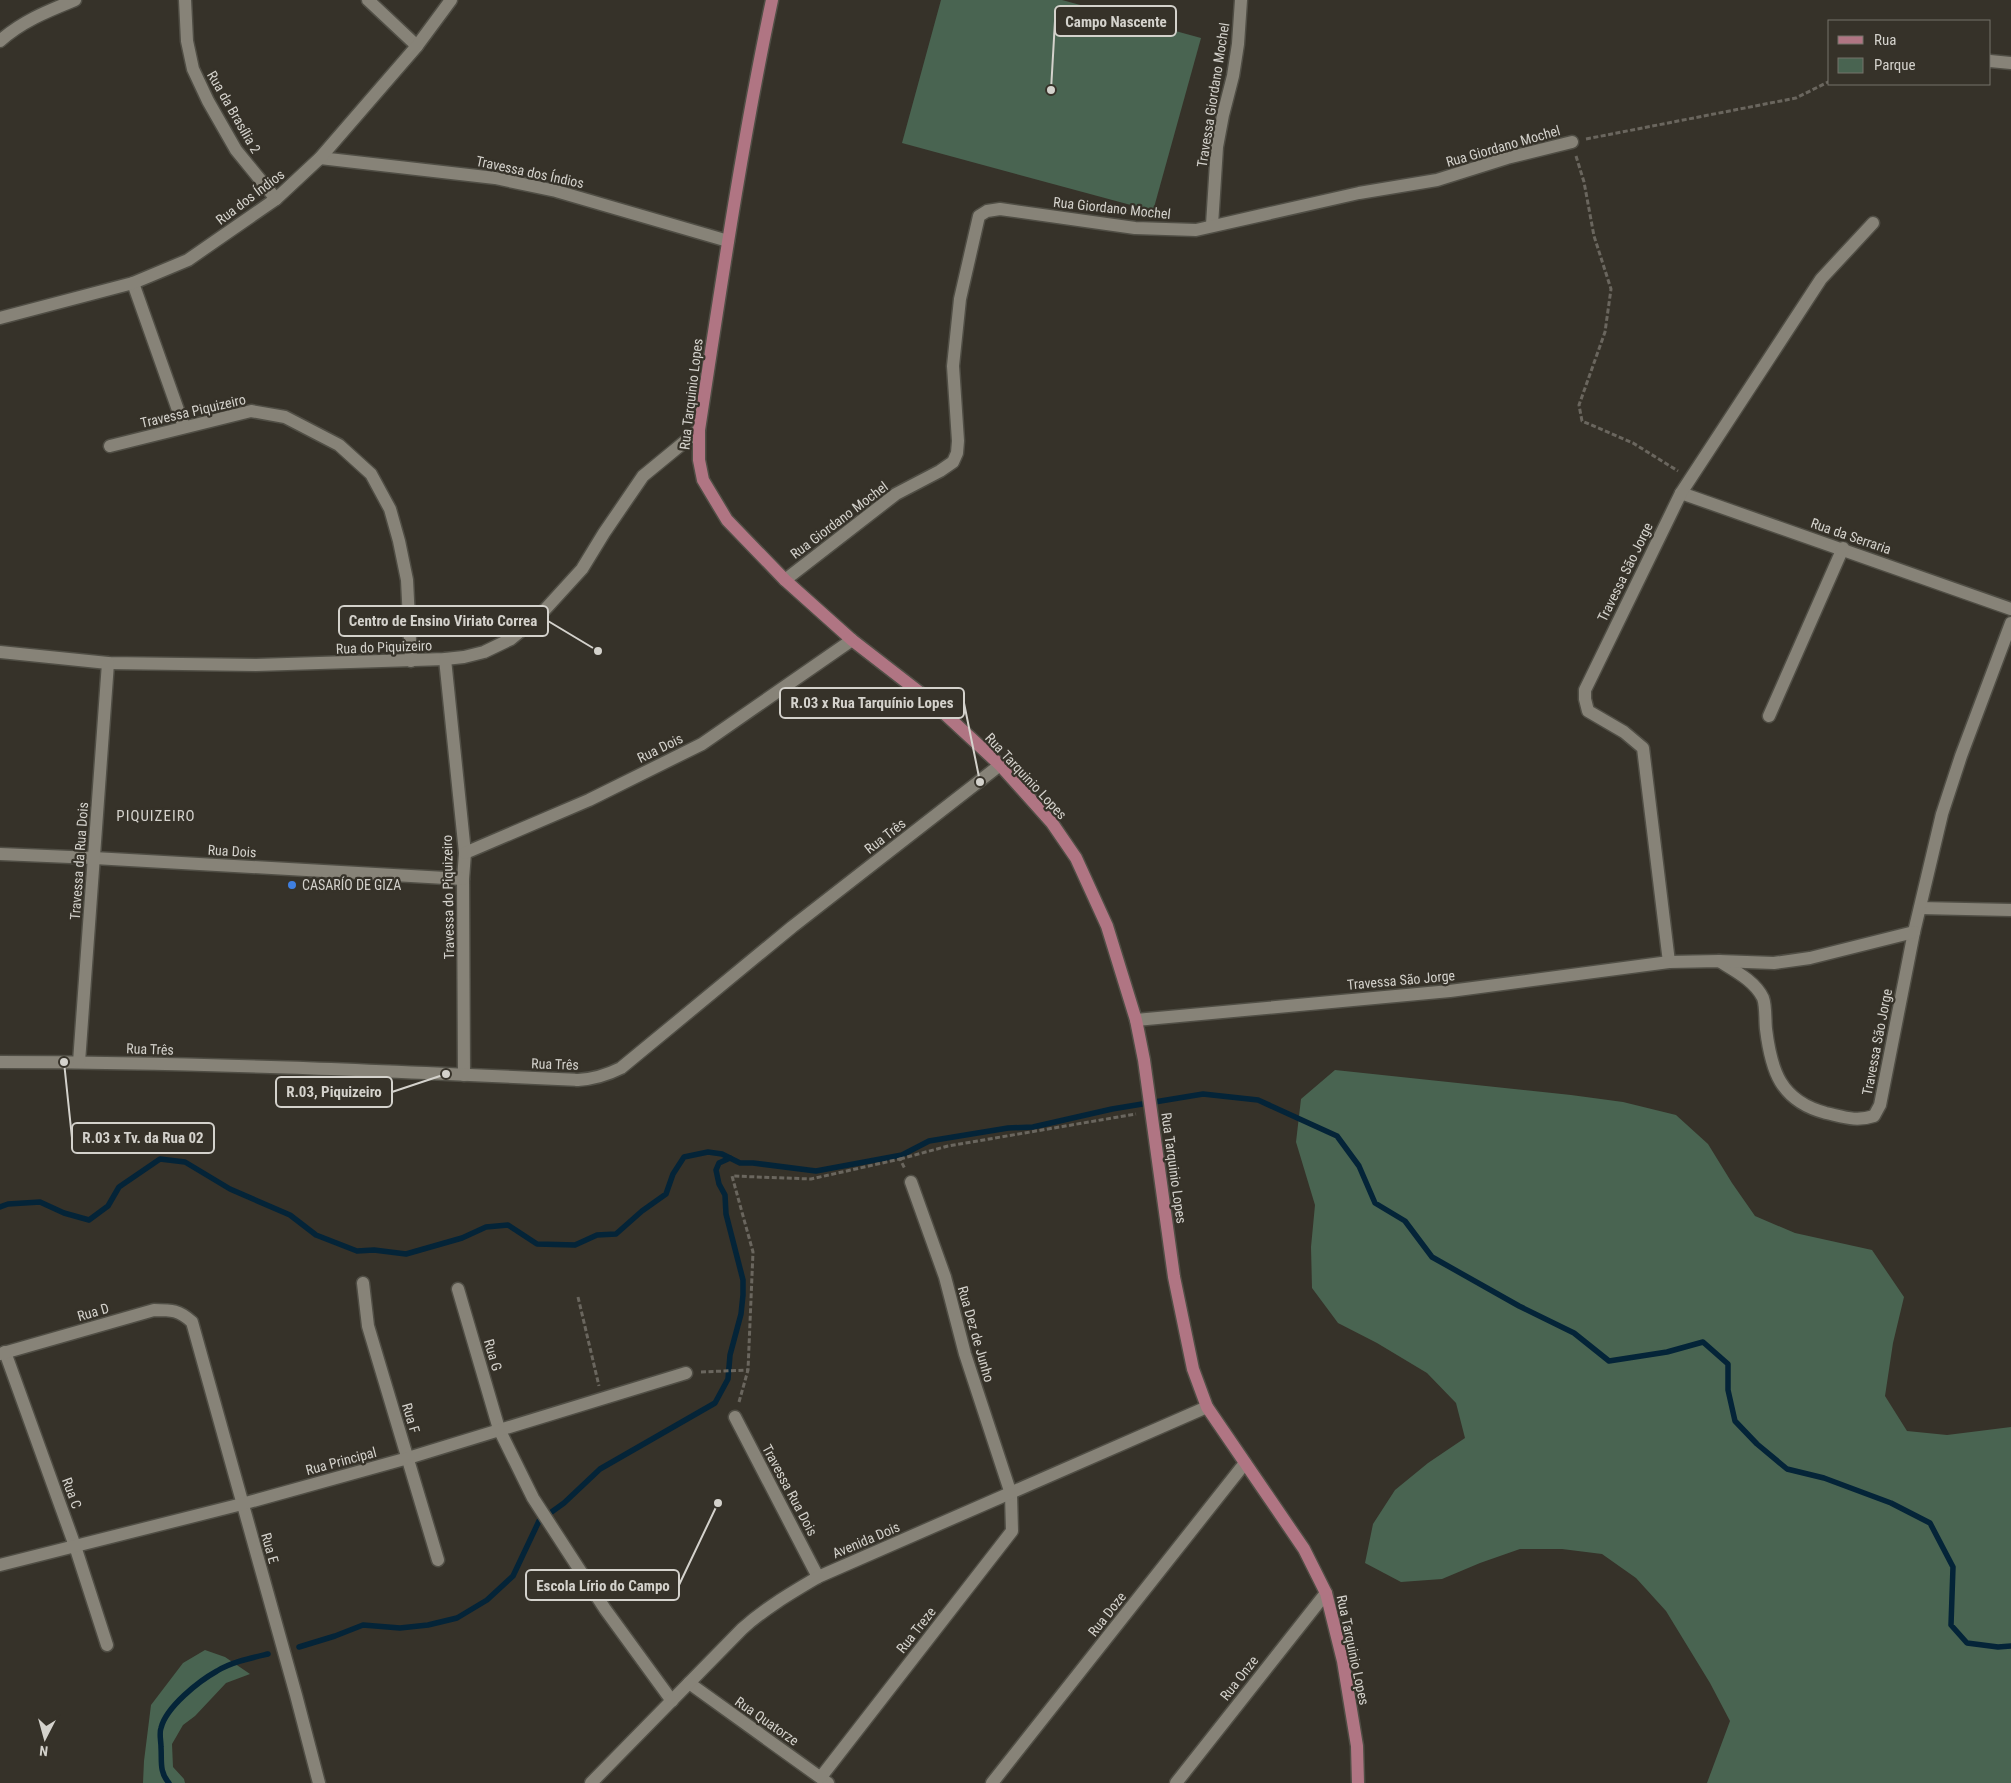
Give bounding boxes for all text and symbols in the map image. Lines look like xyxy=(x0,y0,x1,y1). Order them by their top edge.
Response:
callout: Campo Nascente xyxy=(1055,6,1176,36)
text: Campo Nascente xyxy=(1065,13,1167,31)
legend xyxy=(1828,20,1991,85)
street label: Travessa Giordano Mochel xyxy=(1194,21,1232,169)
text: Rua xyxy=(1874,31,1896,49)
text: Parque xyxy=(1874,56,1916,74)
street label: Rua da Brasília 2 xyxy=(204,68,264,156)
street label: Rua Giordano Mochel xyxy=(1444,122,1562,170)
street label: Travessa dos Índios xyxy=(475,152,586,191)
street label: Rua dos Índios xyxy=(212,165,287,228)
street label: Rua Giordano Mochel xyxy=(1052,194,1172,222)
street label: Rua Tarquinio Lopes xyxy=(676,337,706,451)
street label: Travessa Piquizeiro xyxy=(139,391,247,431)
street label: Rua Giordano Mochel xyxy=(787,478,891,562)
street label: Rua da Serraria xyxy=(1809,515,1893,557)
street label: Travessa São Jorge xyxy=(1594,520,1656,624)
callout: Centro de Ensino Viriato Correa xyxy=(339,606,548,636)
text: Centro de Ensino Viriato Correa xyxy=(349,612,537,630)
street label: Rua do Piquizeiro xyxy=(336,637,432,657)
callout: R.03 x Rua Tarquínio Lopes xyxy=(780,688,964,718)
text: R.03 x Rua Tarquínio Lopes xyxy=(791,694,954,712)
street label: Rua Dois xyxy=(635,730,685,766)
street label: Rua Tarquinio Lopes xyxy=(982,730,1070,822)
street label: Travessa da Rua Dois xyxy=(67,802,91,920)
district label: PIQUIZEIRO xyxy=(116,807,196,825)
street label: Rua Três xyxy=(861,815,909,857)
street label: Travessa do Piquizeiro xyxy=(439,835,457,959)
street label: Rua Dois xyxy=(207,842,257,860)
place label: CASARÍO DE GIZA xyxy=(302,876,401,893)
marker: CASARÍO DE GIZA xyxy=(286,879,298,891)
street label: Travessa São Jorge xyxy=(1346,967,1456,993)
street label: Travessa São Jorge xyxy=(1859,987,1895,1097)
street label: Rua Três xyxy=(126,1040,174,1058)
street label: Rua Três xyxy=(531,1055,579,1073)
callout: R.03, Piquizeiro xyxy=(276,1077,392,1107)
text: R.03, Piquizeiro xyxy=(286,1083,382,1101)
street label: Rua Tarquinio Lopes xyxy=(1158,1111,1190,1225)
callout: R.03 x Tv. da Rua 02 xyxy=(72,1123,214,1153)
text: R.03 x Tv. da Rua 02 xyxy=(82,1129,204,1147)
street label: Rua Dez de Junho xyxy=(955,1284,997,1384)
street label: Rua D xyxy=(75,1300,111,1324)
street label: Rua G xyxy=(481,1337,505,1373)
street label: Rua F xyxy=(399,1401,423,1435)
street label: Travessa Rua Dois xyxy=(759,1442,821,1538)
street label: Rua Principal xyxy=(304,1444,378,1478)
street label: Rua C xyxy=(59,1475,85,1511)
street label: Avenida Dois xyxy=(830,1519,902,1561)
street label: Rua E xyxy=(258,1531,282,1565)
callout: Escola Lírio do Campo xyxy=(526,1570,679,1600)
text: Escola Lírio do Campo xyxy=(536,1577,670,1595)
street label: Rua Doze xyxy=(1085,1588,1129,1639)
street label: Rua Tarquinio Lopes xyxy=(1334,1594,1372,1706)
street label: Rua Treze xyxy=(893,1603,939,1656)
street label: Rua Onze xyxy=(1217,1652,1262,1703)
street label: Rua Quatorze xyxy=(732,1693,802,1749)
north arrow xyxy=(20,1713,70,1763)
text: N xyxy=(39,1743,49,1759)

